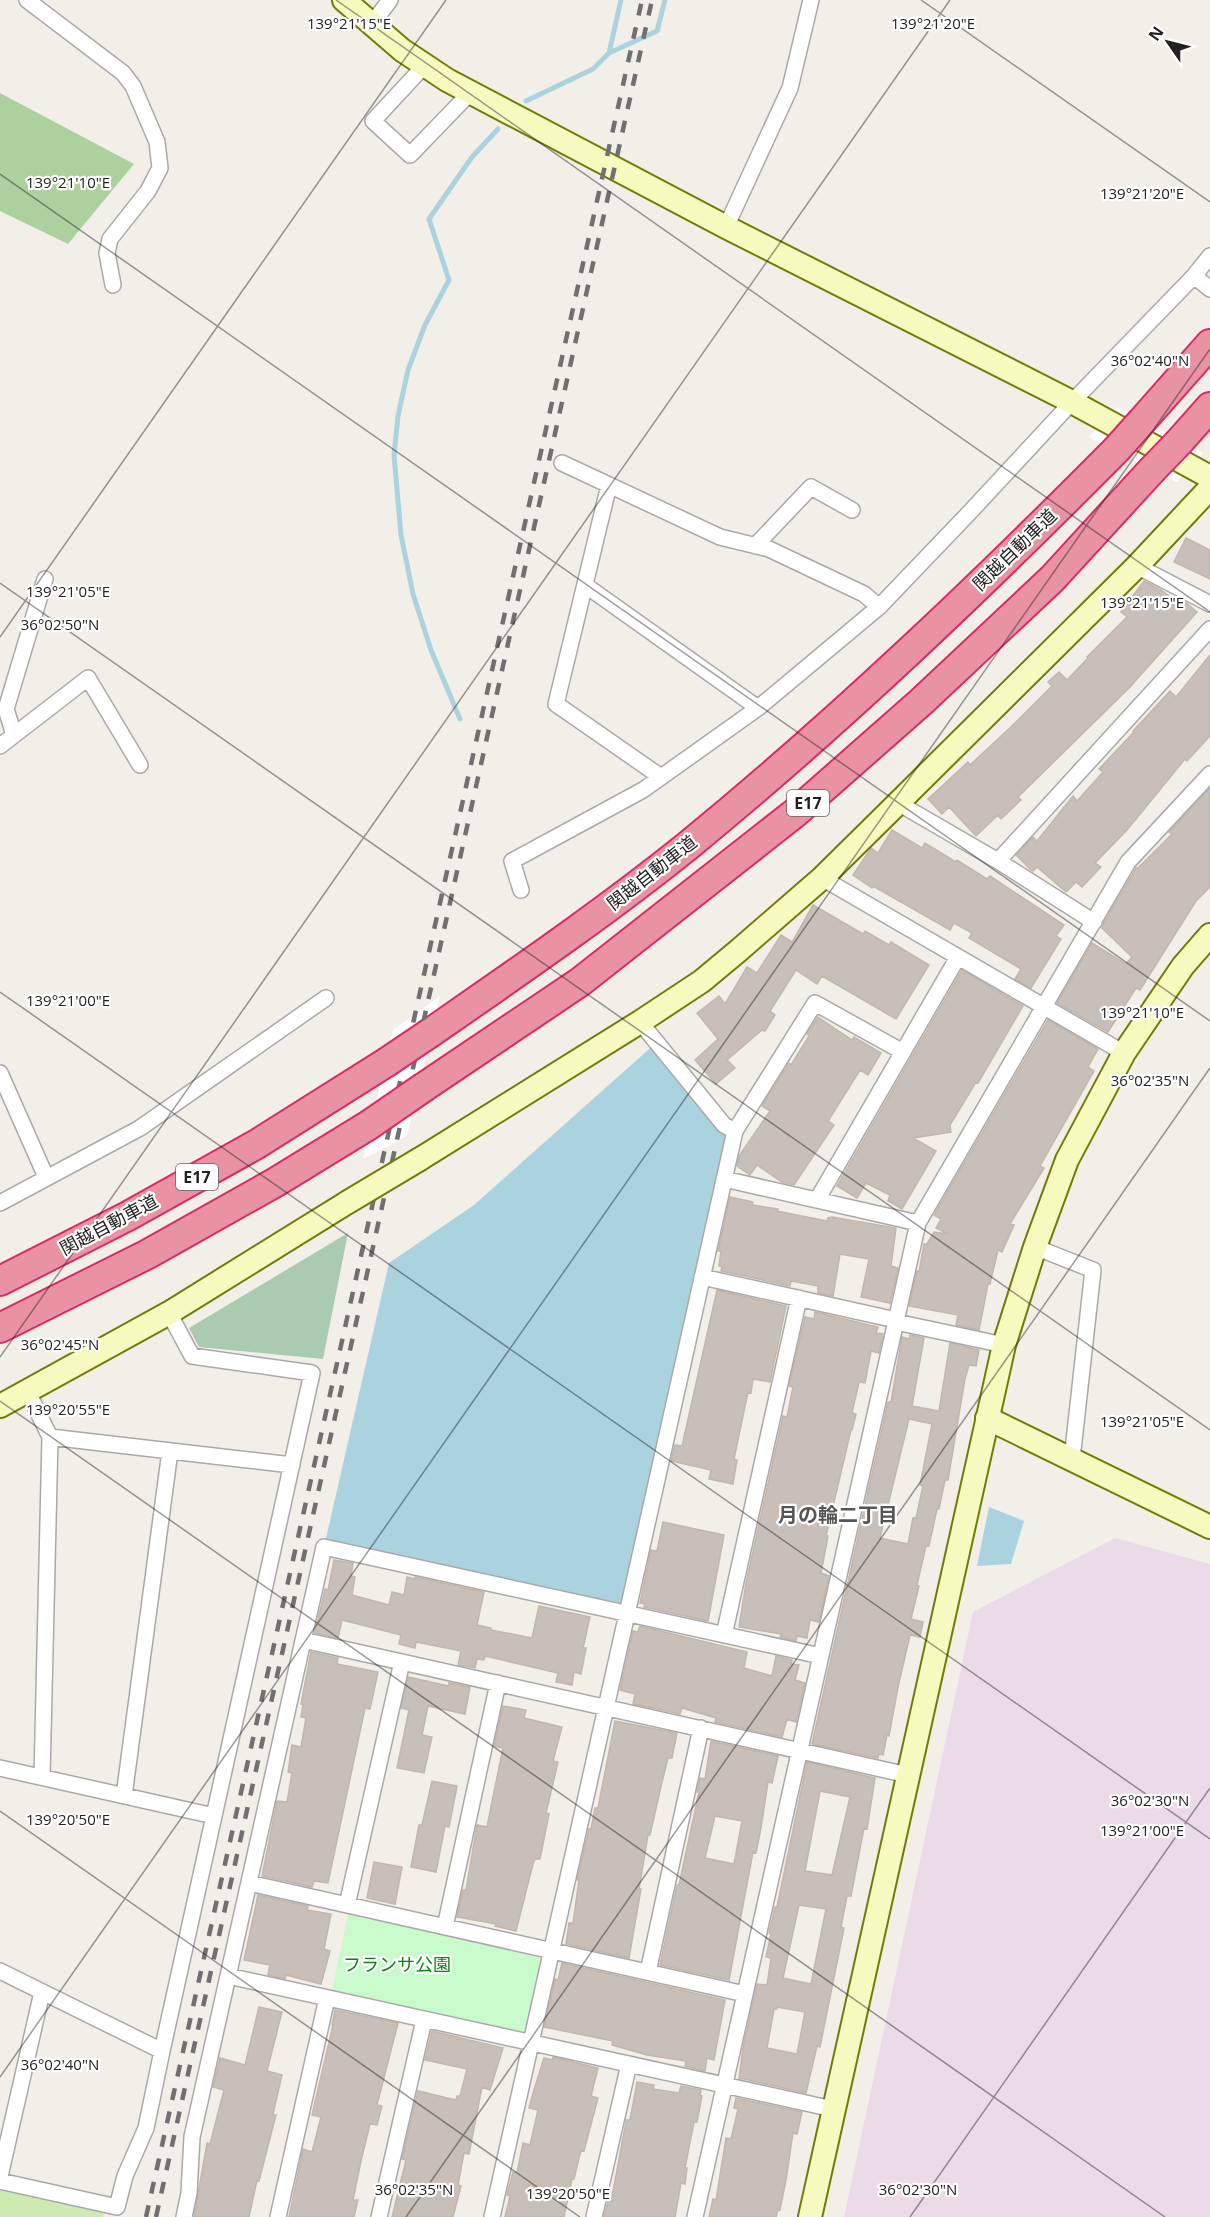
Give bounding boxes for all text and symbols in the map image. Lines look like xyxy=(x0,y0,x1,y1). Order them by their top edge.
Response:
north arrow xyxy=(1138,12,1198,72)
text: 139°21'15"E xyxy=(307,13,391,33)
text: 139°21'20"E xyxy=(891,13,975,33)
text: N xyxy=(1143,22,1168,45)
text: 139°21'10"E xyxy=(26,172,110,192)
text: 139°21'20"E xyxy=(1100,183,1184,203)
text: 36°02'40"N xyxy=(1111,350,1189,370)
street label: 関越自動車道 xyxy=(967,503,1061,595)
text: 139°21'05"E xyxy=(26,581,110,601)
text: 139°21'15"E xyxy=(1100,592,1184,612)
text: 36°02'50"N xyxy=(21,614,99,634)
road number: E17 xyxy=(787,790,829,816)
street label: 関越自動車道 xyxy=(601,830,701,915)
text: 139°21'00"E xyxy=(26,990,110,1010)
text: 139°21'10"E xyxy=(1100,1002,1184,1022)
text: 36°02'35"N xyxy=(1111,1070,1189,1090)
road number: E17 xyxy=(176,1164,218,1190)
street label: 関越自動車道 xyxy=(55,1188,162,1260)
text: 36°02'45"N xyxy=(21,1334,99,1354)
text: 139°20'55"E xyxy=(26,1399,110,1419)
text: 139°21'05"E xyxy=(1100,1411,1184,1431)
district label: 月の輪二丁目 xyxy=(778,1501,898,1528)
text: 36°02'30"N xyxy=(1111,1790,1189,1810)
text: 139°20'50"E xyxy=(26,1809,110,1829)
text: 139°21'00"E xyxy=(1100,1820,1184,1840)
park label: フランサ公園 xyxy=(343,1952,451,1976)
text: 36°02'40"N xyxy=(21,2054,99,2074)
text: 36°02'35"N xyxy=(375,2179,453,2199)
text: 36°02'30"N xyxy=(879,2179,957,2199)
text: 139°20'50"E xyxy=(526,2183,610,2203)

